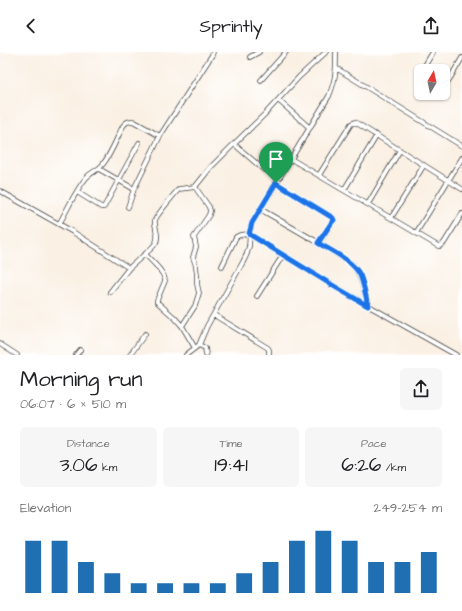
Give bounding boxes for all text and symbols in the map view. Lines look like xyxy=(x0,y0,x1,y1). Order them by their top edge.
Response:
text: Sprintly xyxy=(199,14,263,39)
icon: back xyxy=(20,15,42,37)
icon: share xyxy=(420,15,442,37)
north arrow xyxy=(414,64,450,100)
map controls xyxy=(414,64,450,100)
pin xyxy=(259,142,293,183)
icon: arrive xyxy=(265,148,287,170)
text: Morning run xyxy=(20,364,143,395)
button: share xyxy=(400,368,442,410)
text: 06:07 · 6 × 510 m xyxy=(20,395,126,413)
text: Distance xyxy=(67,436,110,451)
text: Time xyxy=(219,436,243,451)
text: Pace xyxy=(361,436,386,451)
text: 3.06 xyxy=(59,451,98,479)
text: 19:41 xyxy=(214,451,248,479)
text: 6:26 xyxy=(341,451,381,479)
text: km xyxy=(98,460,117,475)
text: /km xyxy=(381,460,406,475)
text: Elevation xyxy=(20,499,71,517)
text: 249–254 m xyxy=(373,499,442,517)

